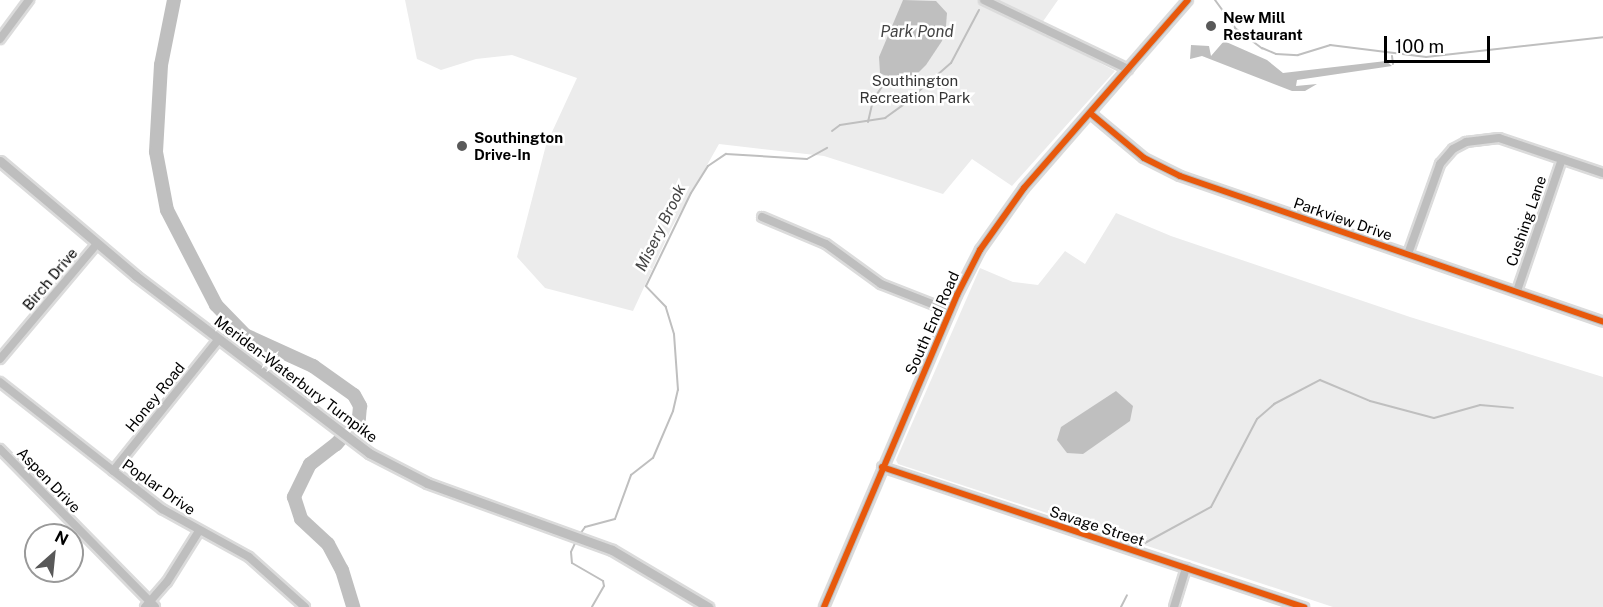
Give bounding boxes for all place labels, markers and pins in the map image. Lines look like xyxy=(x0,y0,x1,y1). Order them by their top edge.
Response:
place label: New Mill Restaurant xyxy=(1223,8,1303,43)
marker: New Mill Restaurant xyxy=(1204,19,1218,33)
place label: Southington Drive-In xyxy=(474,128,563,163)
marker: Southington Drive-In xyxy=(455,139,469,153)

